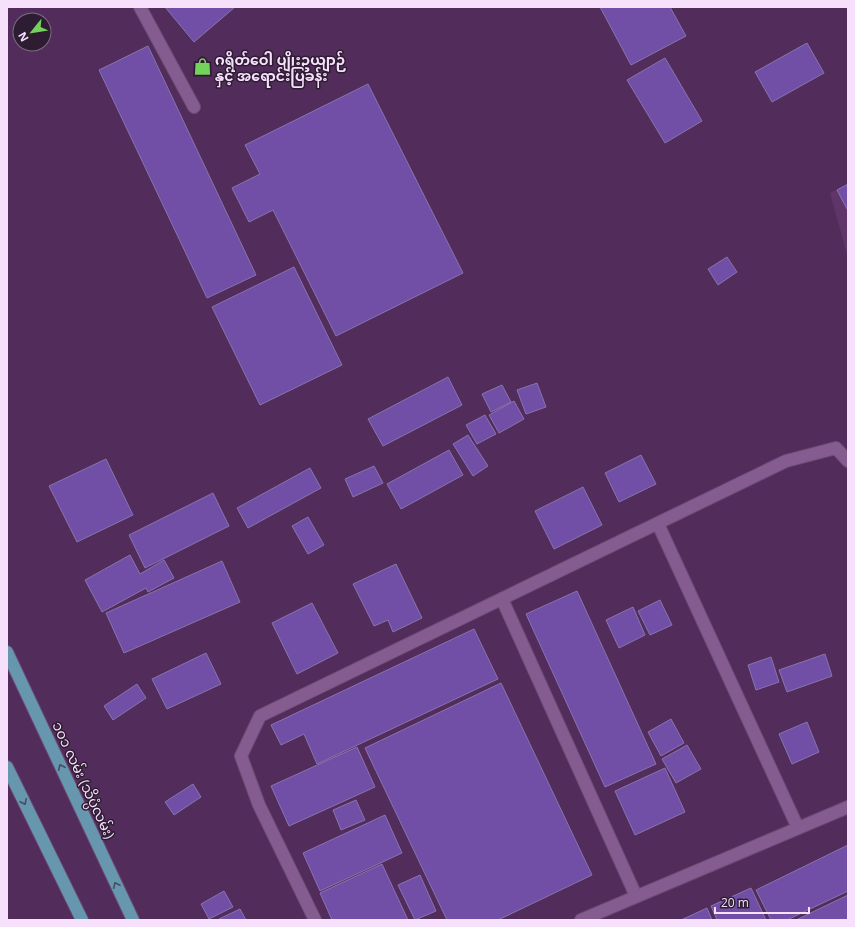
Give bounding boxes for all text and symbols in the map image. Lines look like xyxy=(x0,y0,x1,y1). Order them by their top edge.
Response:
north arrow xyxy=(12,12,52,52)
text: N xyxy=(14,30,32,45)
place label: ဂရိတ်ဝေါ ပျိုးဥယျာဉ် နှင့် အရောင်းပြခန်း xyxy=(215,50,347,88)
shop icon: ဂရိတ်ဝေါ ပျိုးဥယျာဉ် နှင့် အရောင်းပြခန်း xyxy=(192,57,212,77)
street label: ၁၀၁ လမ်း (သိပ္ပံလမ်း) xyxy=(45,718,120,843)
one-way arrow xyxy=(58,764,66,771)
one-way arrow xyxy=(19,798,27,806)
one-way arrow xyxy=(113,881,121,889)
scale bar xyxy=(715,889,809,915)
text: 20 m xyxy=(721,894,749,911)

